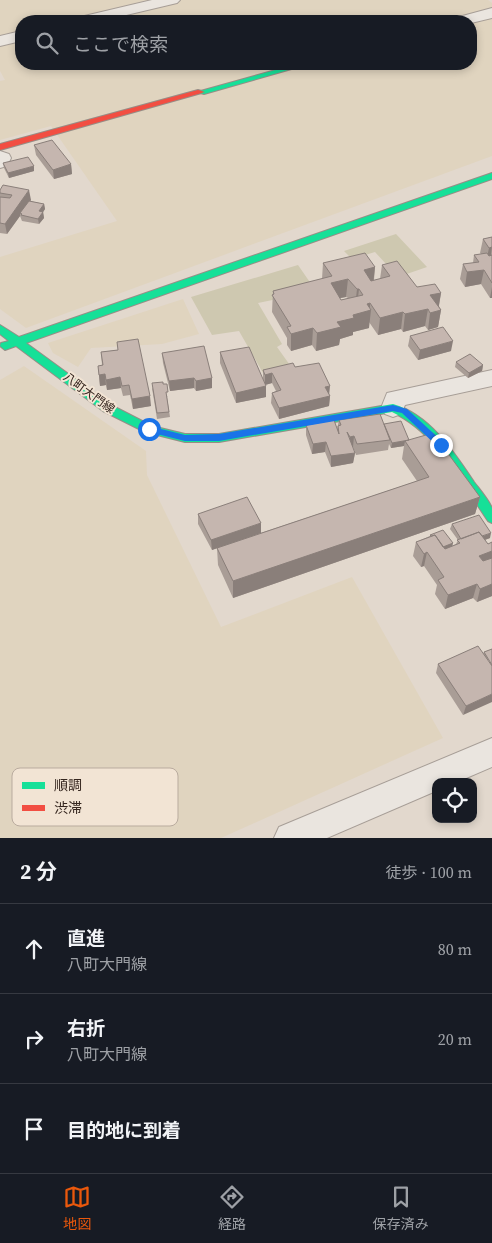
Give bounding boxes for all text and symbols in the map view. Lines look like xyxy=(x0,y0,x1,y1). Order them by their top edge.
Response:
search box xyxy=(15,15,477,70)
icon: search xyxy=(33,29,61,57)
text: ここで検索 xyxy=(73,31,168,57)
street label: 八町大門線 xyxy=(60,369,118,417)
route start xyxy=(138,418,161,441)
route end xyxy=(430,434,453,457)
legend xyxy=(12,768,178,826)
text: 順調 xyxy=(54,775,82,795)
map controls xyxy=(432,778,477,823)
button: locate xyxy=(432,778,477,823)
text: 渋滞 xyxy=(54,798,82,818)
text: 2 分 xyxy=(20,857,57,886)
text: 徒歩 · 100 m xyxy=(386,861,472,883)
text: 直進 xyxy=(67,925,105,951)
icon: ahead xyxy=(20,935,48,963)
text: 80 m xyxy=(438,938,472,960)
text: 八町大門線 xyxy=(67,953,147,975)
text: 右折 xyxy=(67,1015,105,1041)
icon: right xyxy=(20,1025,48,1053)
text: 20 m xyxy=(438,1028,472,1050)
text: 八町大門線 xyxy=(67,1043,147,1065)
icon: arrive xyxy=(20,1115,48,1143)
text: 目的地に到着 xyxy=(67,1117,181,1143)
tab: 地図 xyxy=(63,1183,91,1234)
tab: 経路 xyxy=(218,1183,246,1234)
tab: 保存済み xyxy=(373,1183,429,1234)

